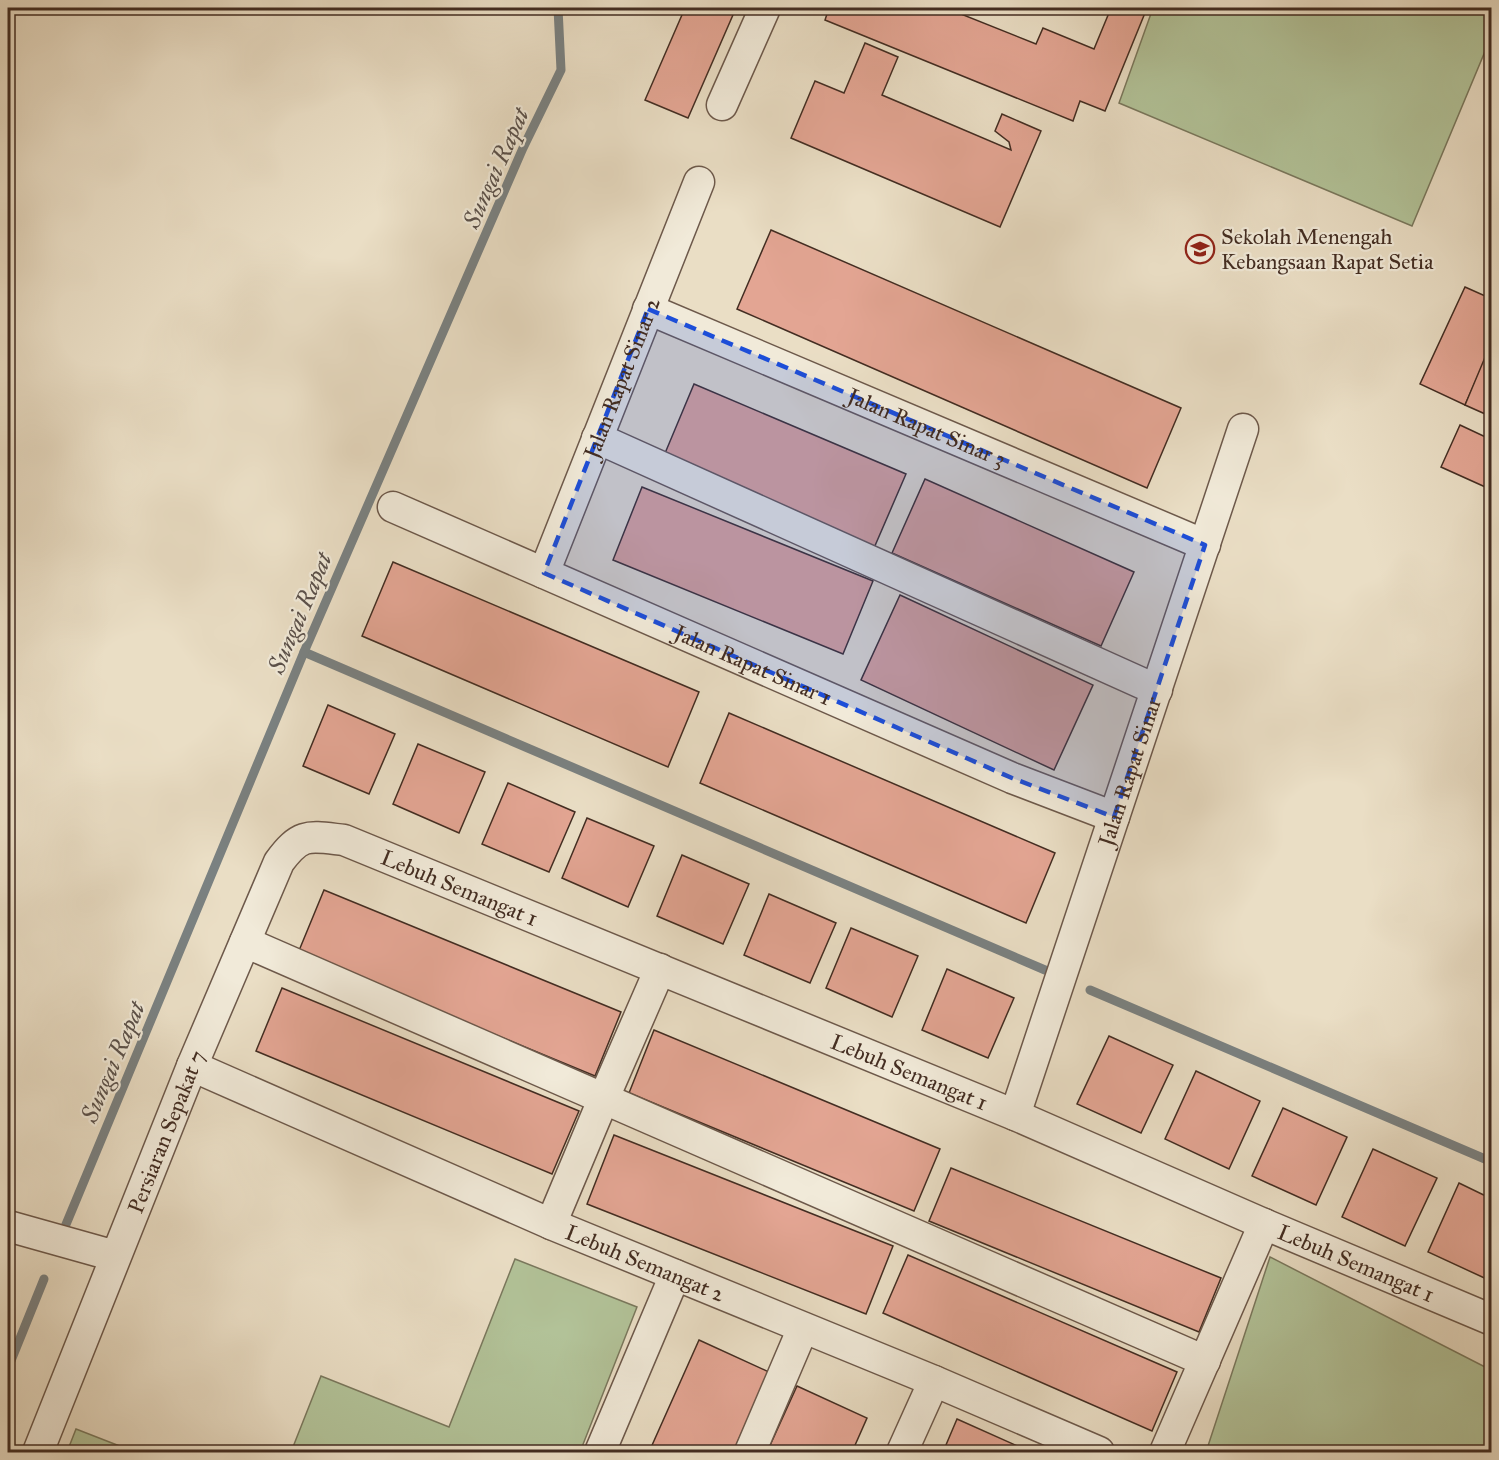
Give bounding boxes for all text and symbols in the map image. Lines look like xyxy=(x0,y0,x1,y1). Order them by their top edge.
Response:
water label: Sungai Rapat xyxy=(456,102,536,234)
place label: Sekolah Menengah Kebangsaan Rapat Setia xyxy=(1221,223,1434,275)
school or university icon: Sekolah Menengah Kebangsaan Rapat Setia xyxy=(1184,233,1216,265)
street label: Jalan Rapat Sinar 2 xyxy=(577,293,665,464)
street label: Jalan Rapat Sinar 3 xyxy=(842,381,1010,473)
water label: Sungai Rapat xyxy=(261,547,339,679)
street label: Jalan Rapat Sinar 1 xyxy=(668,618,836,711)
street label: Jalan Rapat Sinar xyxy=(1091,693,1167,851)
street label: Lebuh Semangat 1 xyxy=(377,843,542,932)
water label: Sungai Rapat xyxy=(74,996,152,1128)
street label: Lebuh Semangat 1 xyxy=(827,1027,992,1116)
street label: Persiaran Sepakat 7 xyxy=(121,1046,211,1217)
street label: Lebuh Semangat 2 xyxy=(562,1218,729,1307)
street label: Lebuh Semangat 1 xyxy=(1274,1218,1438,1308)

